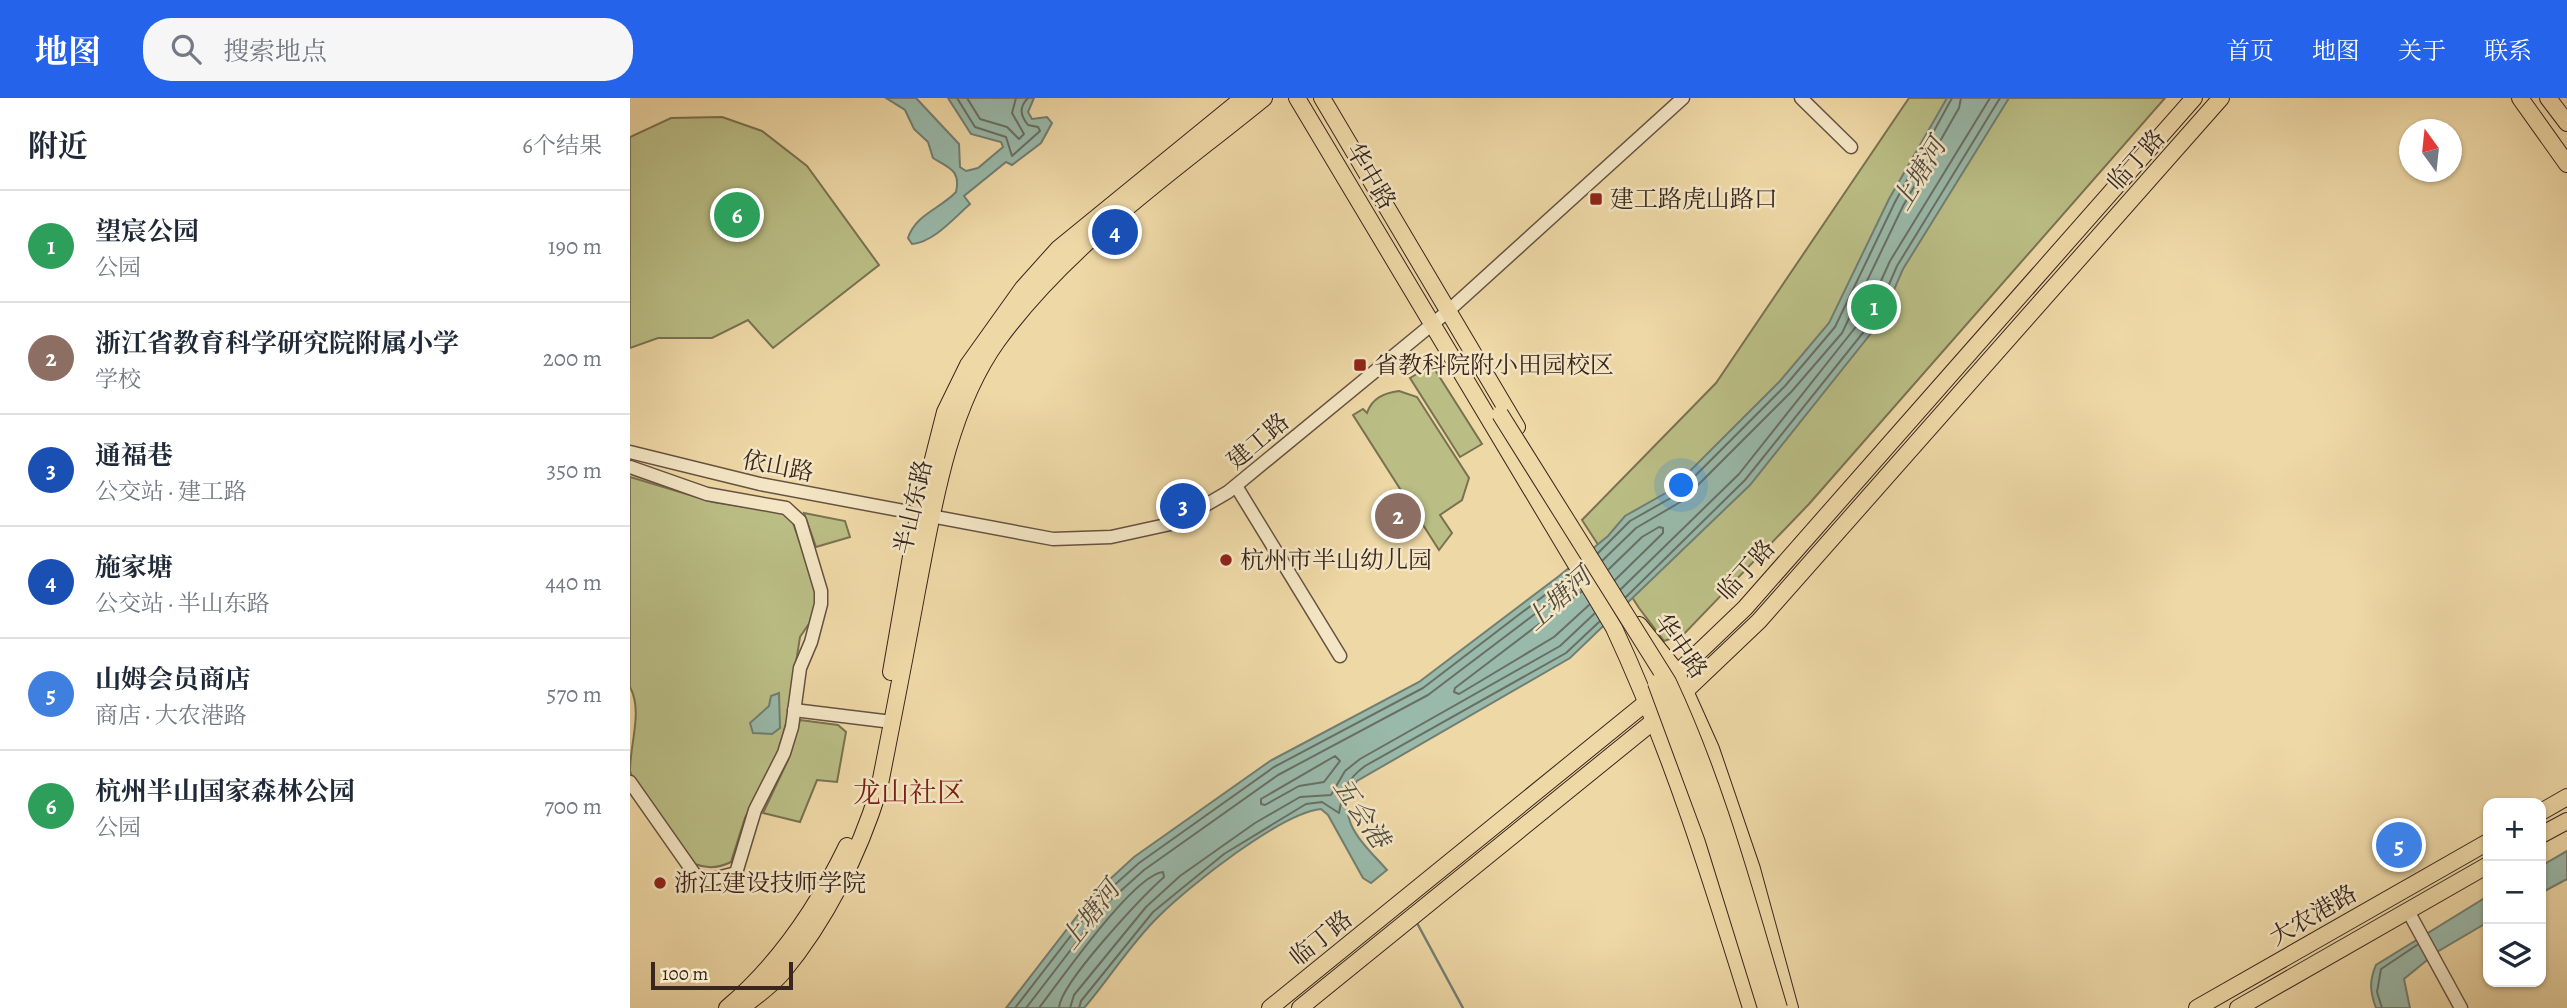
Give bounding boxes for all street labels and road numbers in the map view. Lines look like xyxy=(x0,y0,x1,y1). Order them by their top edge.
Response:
street label: 临丁路 xyxy=(2100,123,2172,197)
street label: 华中路 xyxy=(1339,137,1403,215)
street label: 建工路 xyxy=(1220,406,1296,476)
street label: 依山路 xyxy=(740,443,816,489)
street label: 半山东路 xyxy=(887,457,939,557)
street label: 临丁路 xyxy=(1710,533,1782,607)
street label: 华中路 xyxy=(1647,607,1715,685)
street label: 大农港路 xyxy=(2263,877,2363,953)
street label: 临丁路 xyxy=(1283,903,1359,973)

